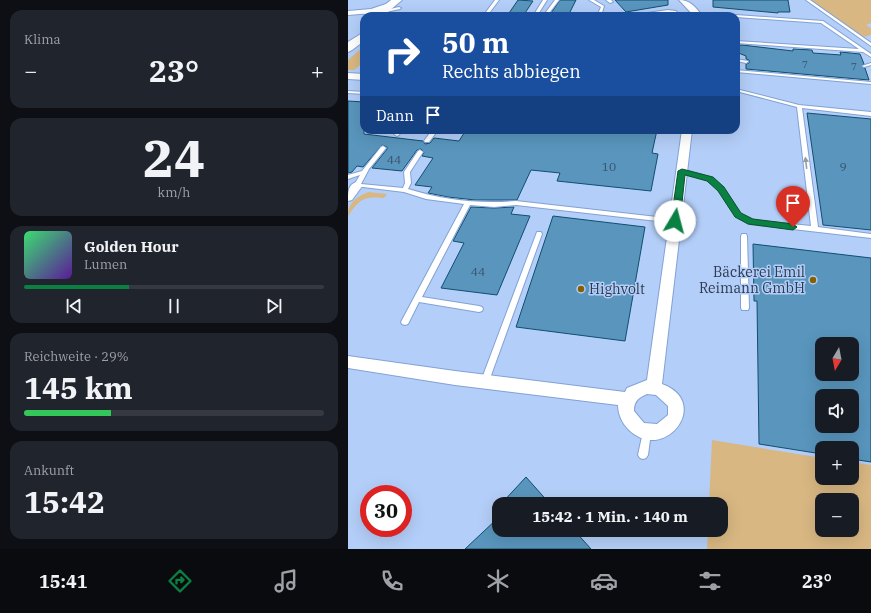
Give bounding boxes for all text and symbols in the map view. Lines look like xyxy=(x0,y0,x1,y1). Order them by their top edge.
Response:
text: 50 m xyxy=(442,24,509,61)
icon: right xyxy=(376,28,428,80)
text: Klima xyxy=(24,31,61,48)
text: 23° xyxy=(149,51,199,90)
text: − xyxy=(24,56,37,85)
text: + xyxy=(311,56,324,85)
house number: 7 xyxy=(802,58,808,71)
text: Rechts abbiegen xyxy=(442,60,581,83)
house number: 7 xyxy=(851,60,857,73)
icon: arrive xyxy=(422,104,444,126)
text: Dann xyxy=(376,106,414,125)
text: 24 xyxy=(143,124,205,191)
house number: 44 xyxy=(387,152,401,167)
one-way arrow xyxy=(803,157,809,169)
house number: 10 xyxy=(602,159,616,174)
house number: 9 xyxy=(839,159,847,174)
text: km/h xyxy=(158,184,190,201)
pin xyxy=(776,186,810,227)
icon: arrive xyxy=(782,192,804,214)
position arrow xyxy=(654,200,696,242)
text: Golden Hour xyxy=(84,237,179,256)
text: Lumen xyxy=(84,256,127,273)
place label: Bäckerei Emil Reimann GmbH xyxy=(699,263,805,297)
house number: 44 xyxy=(471,264,485,279)
marker: Bäckerei Emil Reimann GmbH xyxy=(808,275,818,285)
place label: Highvolt xyxy=(589,280,645,298)
marker: Highvolt xyxy=(576,284,586,294)
icon: previous xyxy=(63,295,85,317)
icon: pause xyxy=(163,295,185,317)
icon: next xyxy=(263,295,285,317)
north arrow xyxy=(815,337,859,381)
map controls xyxy=(815,337,859,537)
text: Reichweite · 29% xyxy=(24,348,129,365)
text: 145 km xyxy=(24,368,133,407)
button: sound xyxy=(815,389,859,433)
button: + xyxy=(815,441,859,485)
text: Ankunft xyxy=(24,462,74,479)
text: 15:42 xyxy=(24,482,105,521)
speed limit sign: 30 xyxy=(360,485,412,537)
button: − xyxy=(815,493,859,537)
text: 15:42 · 1 Min. · 140 m xyxy=(532,507,688,526)
icon: directions xyxy=(166,567,194,595)
icon: music xyxy=(272,567,300,595)
icon: phone xyxy=(378,567,406,595)
icon: climate xyxy=(484,567,512,595)
icon: car xyxy=(590,567,618,595)
icon: filters xyxy=(696,567,724,595)
text: 15:41 xyxy=(39,570,88,593)
text: 23° xyxy=(802,570,832,593)

